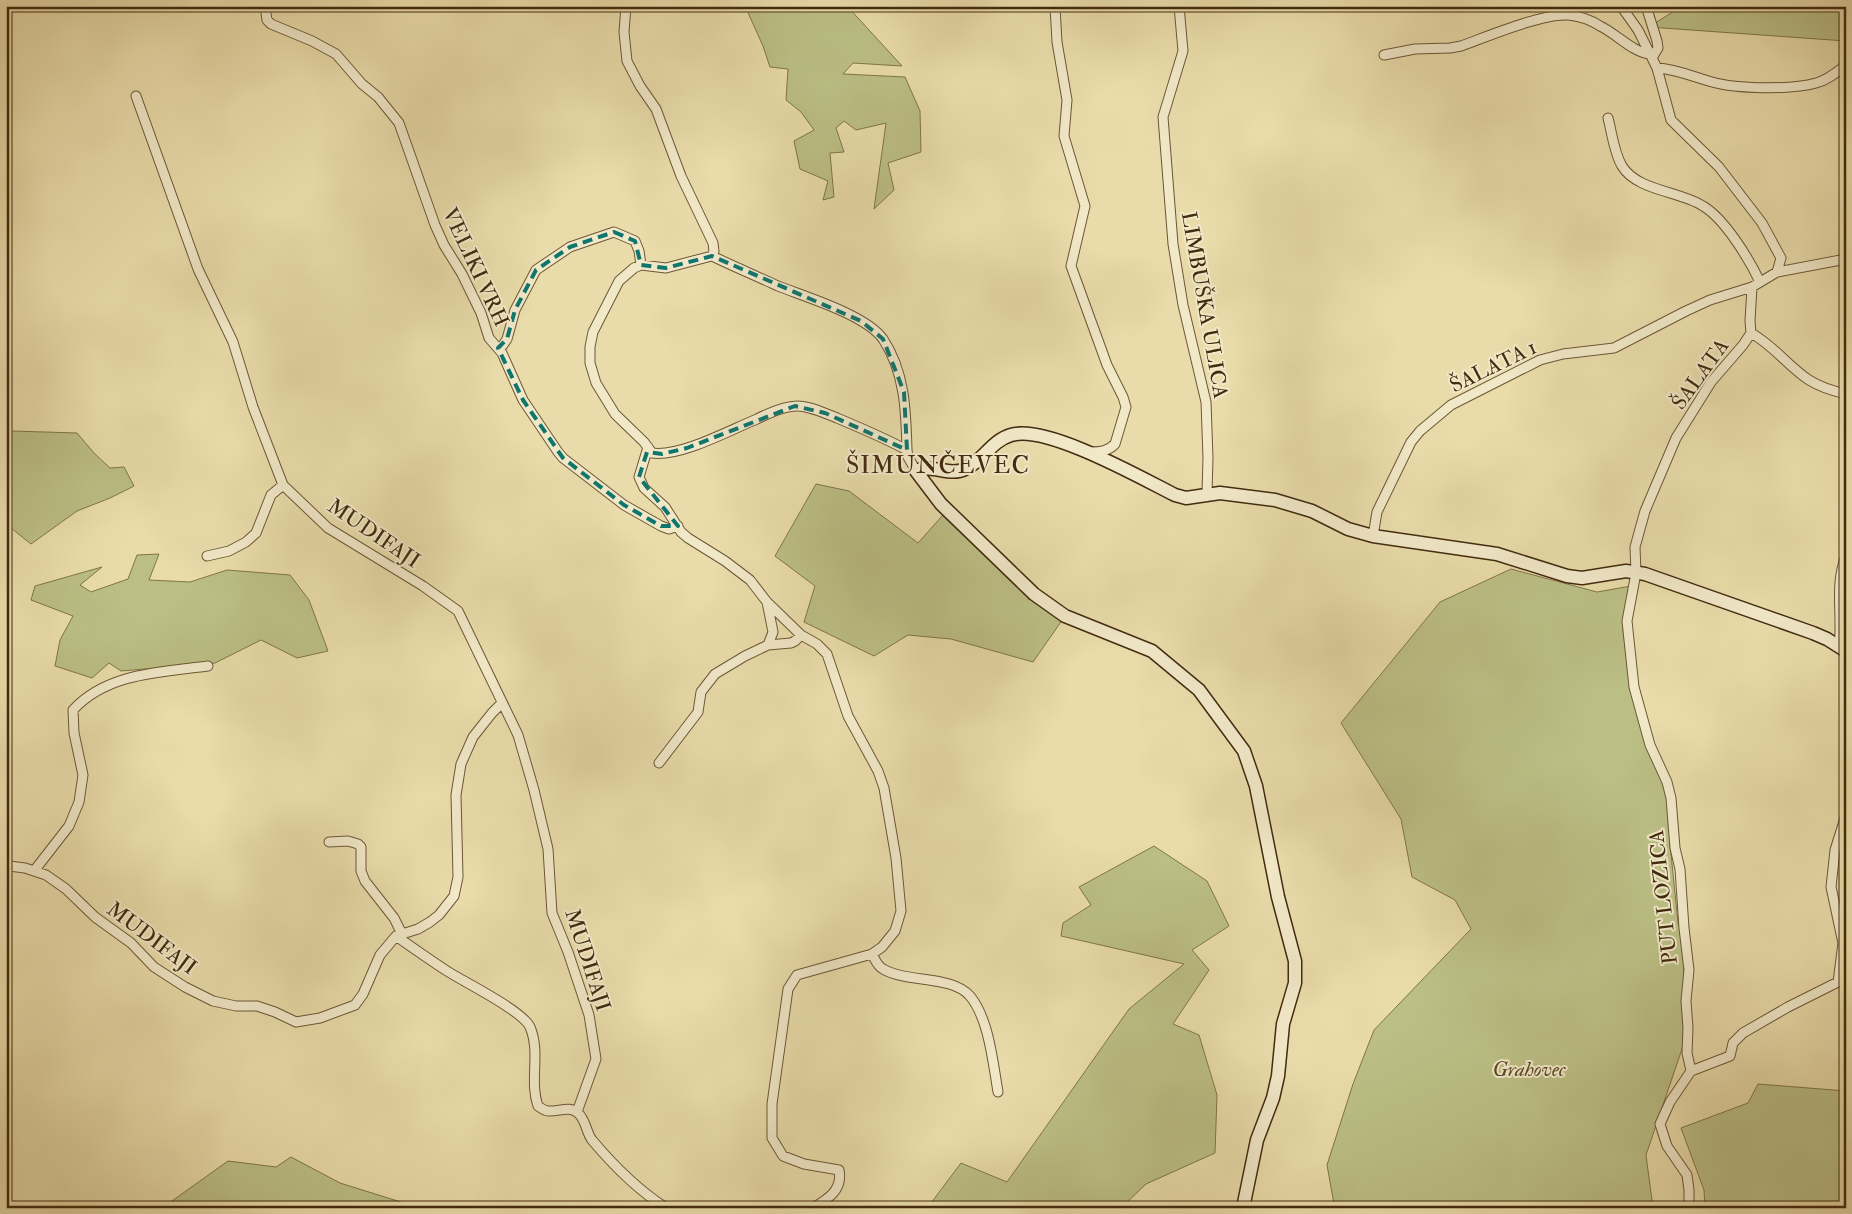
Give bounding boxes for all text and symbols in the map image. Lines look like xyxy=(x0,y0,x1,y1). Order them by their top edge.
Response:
street label: VELIKI VRH xyxy=(436,203,515,331)
street label: LIMBUŠKA ULICA xyxy=(1175,210,1234,401)
street label: ŠALATA xyxy=(1666,333,1735,415)
street label: ŠALATA 1 xyxy=(1445,334,1541,399)
district label: ŠIMUNČEVEC xyxy=(846,449,1030,481)
street label: MUDIFAJI xyxy=(322,493,425,574)
street label: PUT LOZICA xyxy=(1643,828,1684,965)
street label: MUDIFAJI xyxy=(101,896,202,981)
street label: MUDIFAJI xyxy=(558,906,617,1015)
park label: Grahovec xyxy=(1493,1056,1566,1083)

